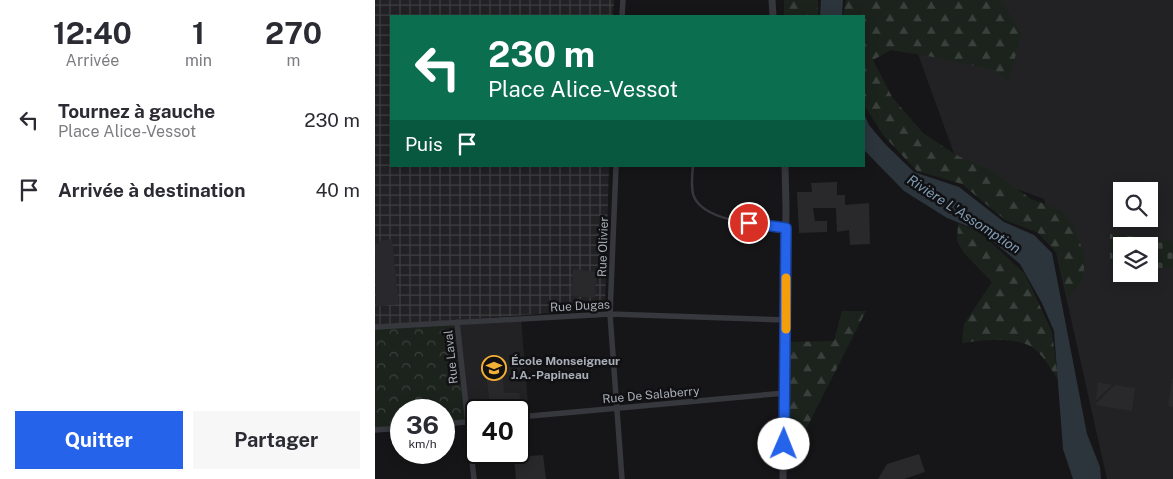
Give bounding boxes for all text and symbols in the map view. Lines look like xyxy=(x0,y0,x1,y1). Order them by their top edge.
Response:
text: 12:40 xyxy=(53,15,132,51)
text: 1 xyxy=(192,15,205,51)
text: 270 xyxy=(265,15,322,51)
text: 230 m xyxy=(488,34,595,75)
icon: left xyxy=(405,35,470,100)
text: Arrivée xyxy=(66,51,119,70)
text: min xyxy=(185,51,212,70)
text: m xyxy=(287,51,300,70)
text: Place Alice-Vessot xyxy=(488,76,678,102)
text: Tournez à gauche xyxy=(58,100,215,122)
icon: left xyxy=(15,106,43,134)
text: 230 m xyxy=(304,109,360,131)
text: Place Alice-Vessot xyxy=(58,122,196,141)
icon: arrive xyxy=(453,130,481,158)
text: Puis xyxy=(405,133,443,155)
water label: Rivière L'Assomption xyxy=(904,171,1024,257)
icon: arrive xyxy=(15,176,43,204)
text: Arrivée à destination xyxy=(58,179,246,201)
text: 40 m xyxy=(315,179,360,201)
map controls xyxy=(1113,182,1158,282)
button: search xyxy=(1113,182,1158,227)
pin xyxy=(728,202,770,244)
icon: arrive xyxy=(735,209,763,237)
street label: Rue Olivier xyxy=(595,216,611,277)
button: layers xyxy=(1113,237,1158,282)
street label: Rue Dugas xyxy=(550,297,610,315)
street label: Rue Laval xyxy=(441,329,461,385)
place label: École Monseigneur J.A.-Papineau xyxy=(511,354,620,382)
school or university icon: École Monseigneur J.A.-Papineau xyxy=(481,355,507,381)
street label: Rue De Salaberry xyxy=(602,384,701,406)
speed limit sign: 40 xyxy=(465,399,530,464)
text: 36 xyxy=(406,410,439,440)
button: Quitter xyxy=(15,411,183,469)
button: Partager xyxy=(193,411,360,469)
position arrow xyxy=(757,417,809,469)
text: km/h xyxy=(408,437,437,451)

